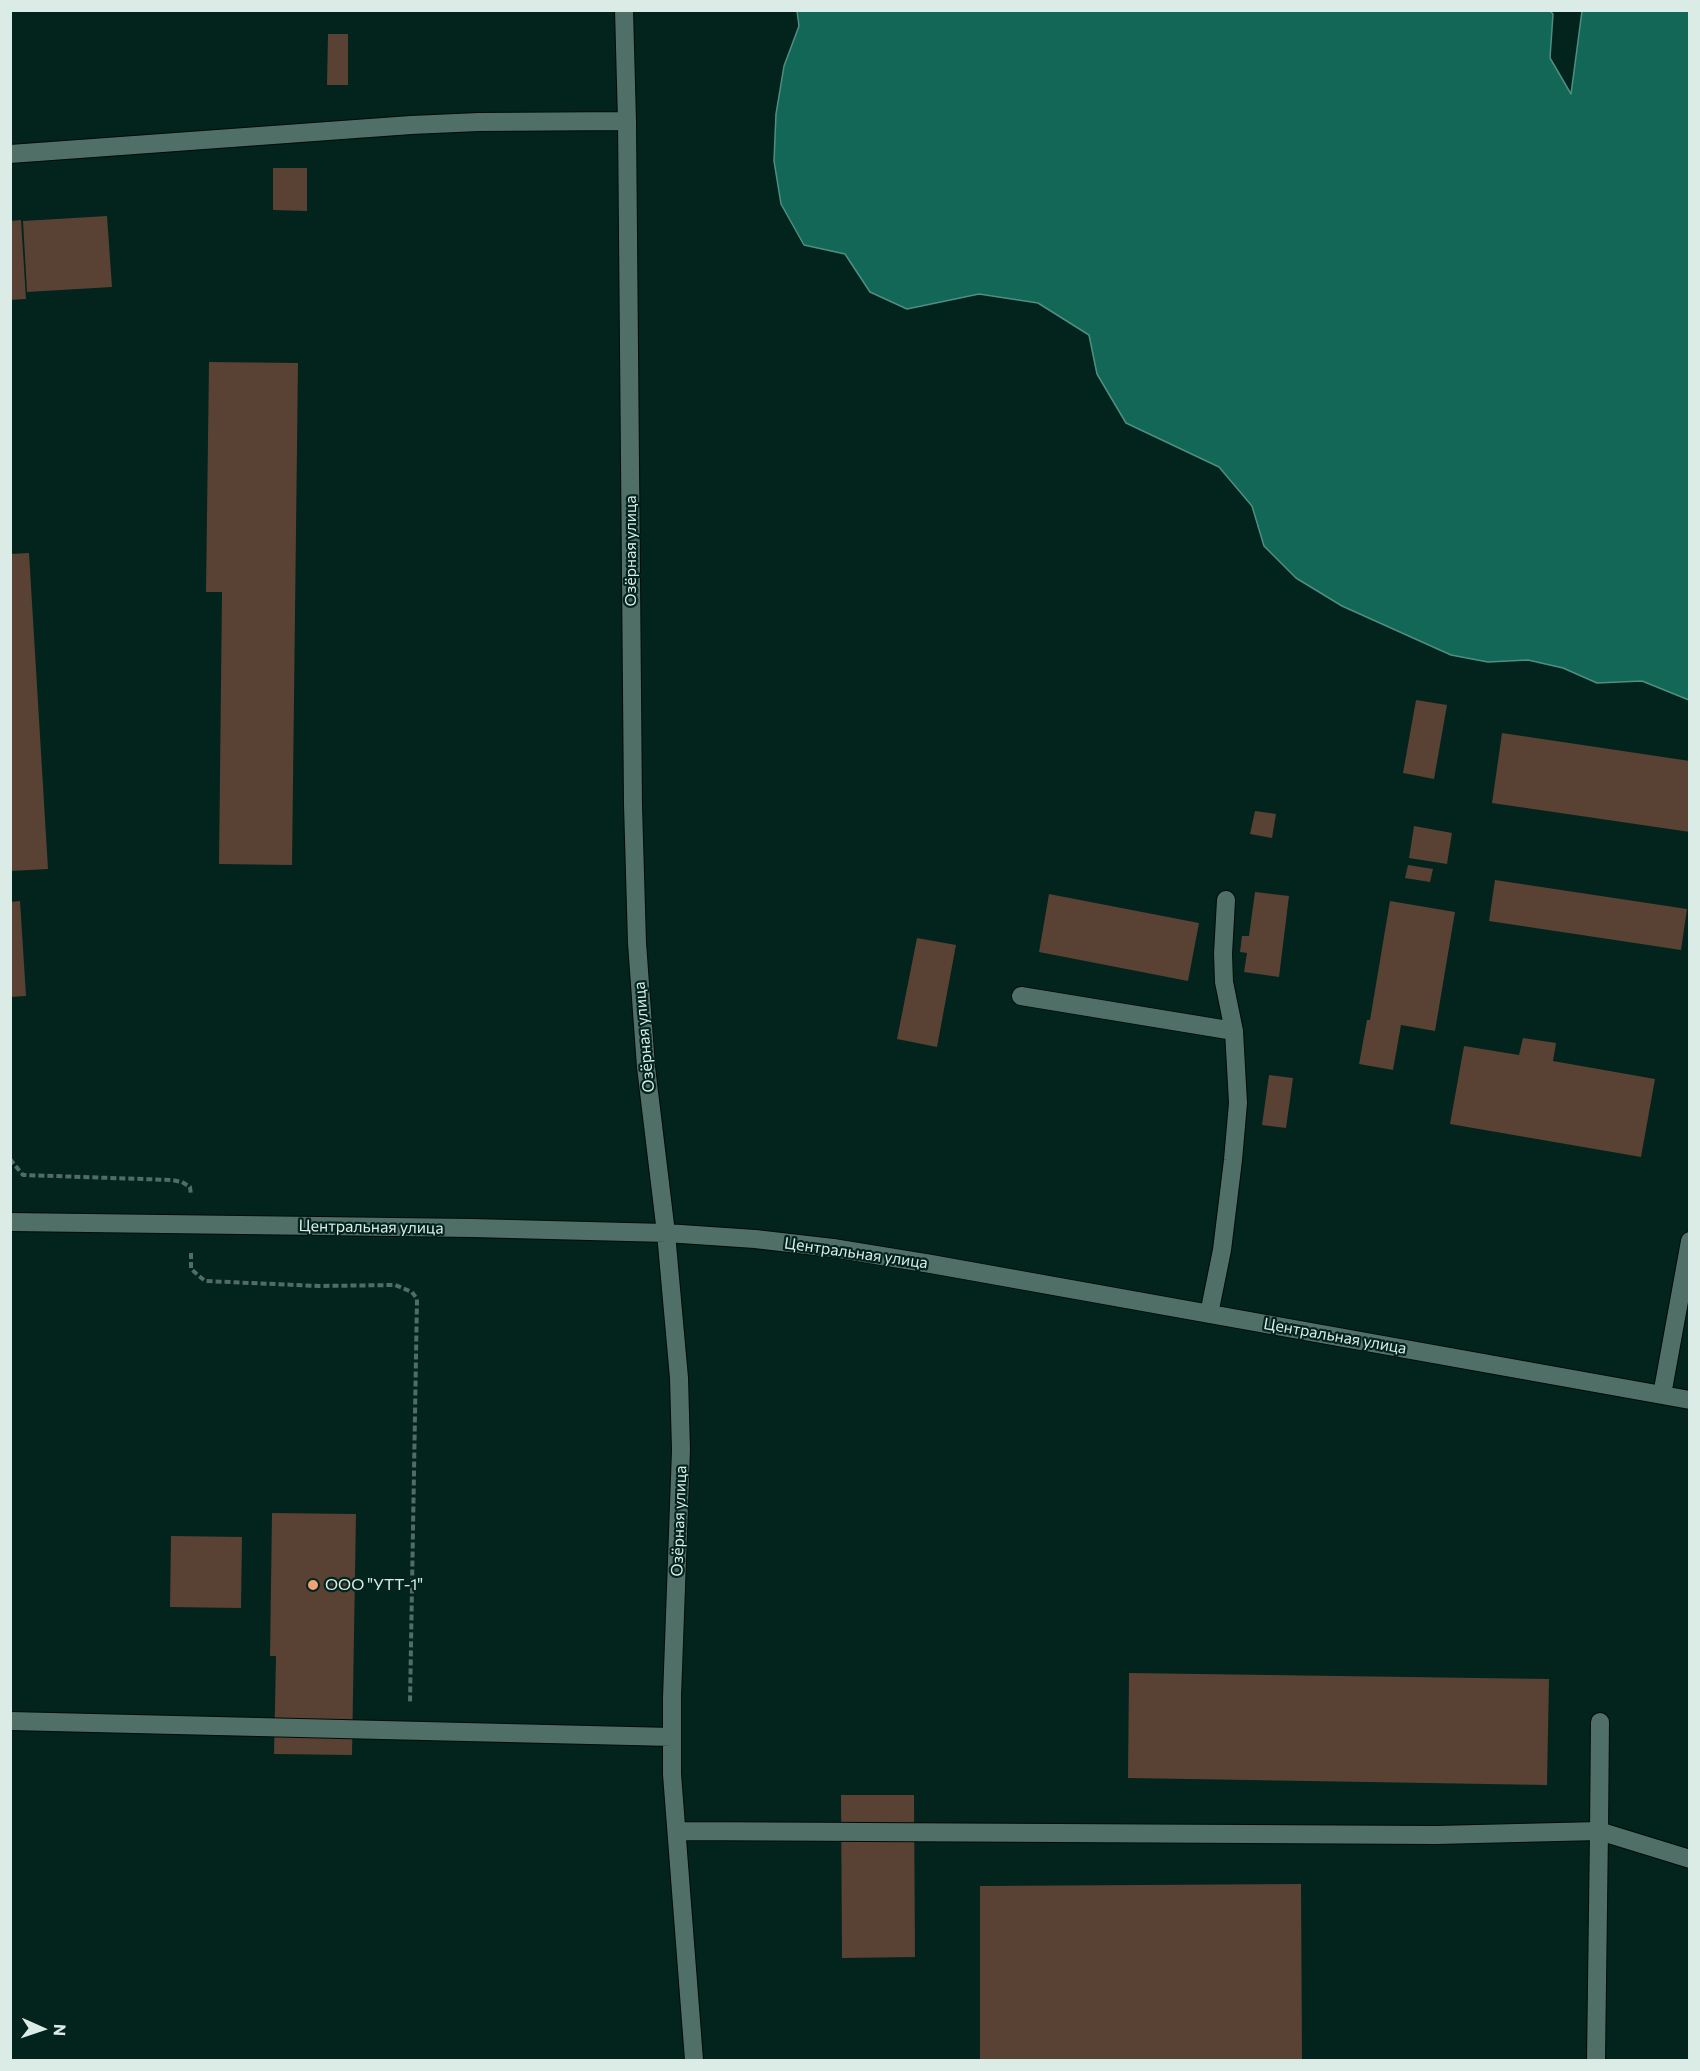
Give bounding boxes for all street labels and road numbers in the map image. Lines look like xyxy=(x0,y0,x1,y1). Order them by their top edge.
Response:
street label: Озёрная улица xyxy=(621,495,641,607)
street label: Озёрная улица xyxy=(630,981,658,1093)
street label: Центральная улица xyxy=(298,1216,444,1238)
street label: Центральная улица xyxy=(783,1233,929,1273)
street label: Центральная улица xyxy=(1262,1314,1408,1358)
street label: Озёрная улица xyxy=(667,1465,691,1577)

